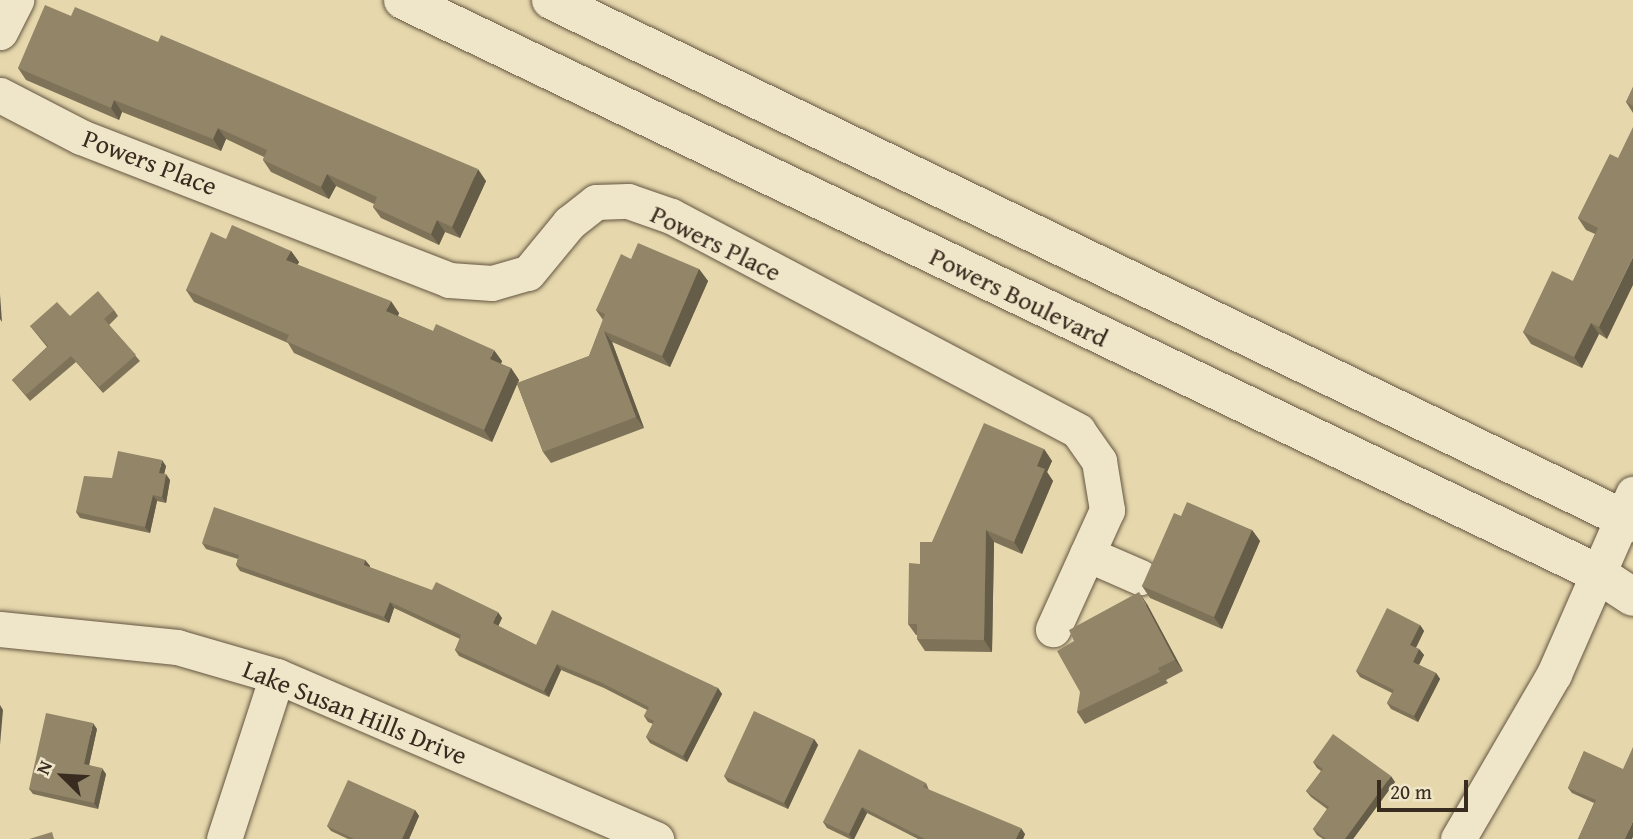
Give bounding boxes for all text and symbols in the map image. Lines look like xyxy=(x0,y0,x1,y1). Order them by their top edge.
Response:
street label: Powers Place xyxy=(79,122,221,202)
street label: Powers Place xyxy=(646,198,786,288)
street label: Powers Boulevard xyxy=(925,240,1113,354)
street label: Lake Susan Hills Drive xyxy=(238,653,472,771)
north arrow xyxy=(28,741,98,811)
text: N xyxy=(28,756,59,779)
scale bar xyxy=(1381,766,1472,810)
text: 20 m xyxy=(1390,776,1432,807)

